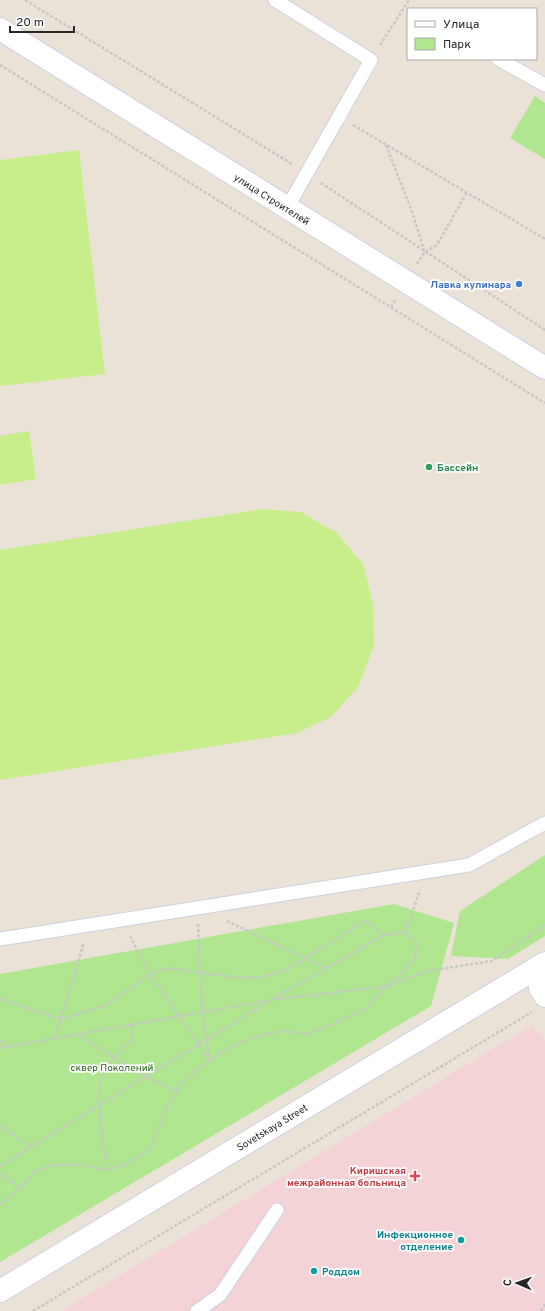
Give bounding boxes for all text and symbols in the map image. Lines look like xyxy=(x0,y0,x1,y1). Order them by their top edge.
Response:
scale bar xyxy=(10,8,74,34)
legend xyxy=(407,8,537,60)
text: 20 m xyxy=(16,15,44,31)
text: Улица xyxy=(443,17,479,33)
text: Парк xyxy=(443,37,471,53)
street label: улица Строителей xyxy=(231,172,312,229)
place label: Лавка кулинара xyxy=(430,279,511,292)
marker: Лавка кулинара xyxy=(514,279,524,289)
marker: Бассейн xyxy=(424,462,434,472)
place label: Бассейн xyxy=(437,462,478,475)
park label: сквер Поколений xyxy=(71,1062,154,1075)
street label: Sovetskaya Street xyxy=(235,1102,311,1155)
place label: Киришская межрайонная больница xyxy=(287,1165,406,1190)
marker: Киришская межрайонная больница xyxy=(409,1170,421,1182)
place label: Инфекционное отделение xyxy=(377,1229,453,1254)
marker: Инфекционное отделение xyxy=(456,1235,466,1245)
north arrow xyxy=(497,1263,537,1303)
marker: Роддом xyxy=(309,1266,319,1276)
place label: Роддом xyxy=(322,1266,360,1279)
text: С xyxy=(501,1279,515,1286)

